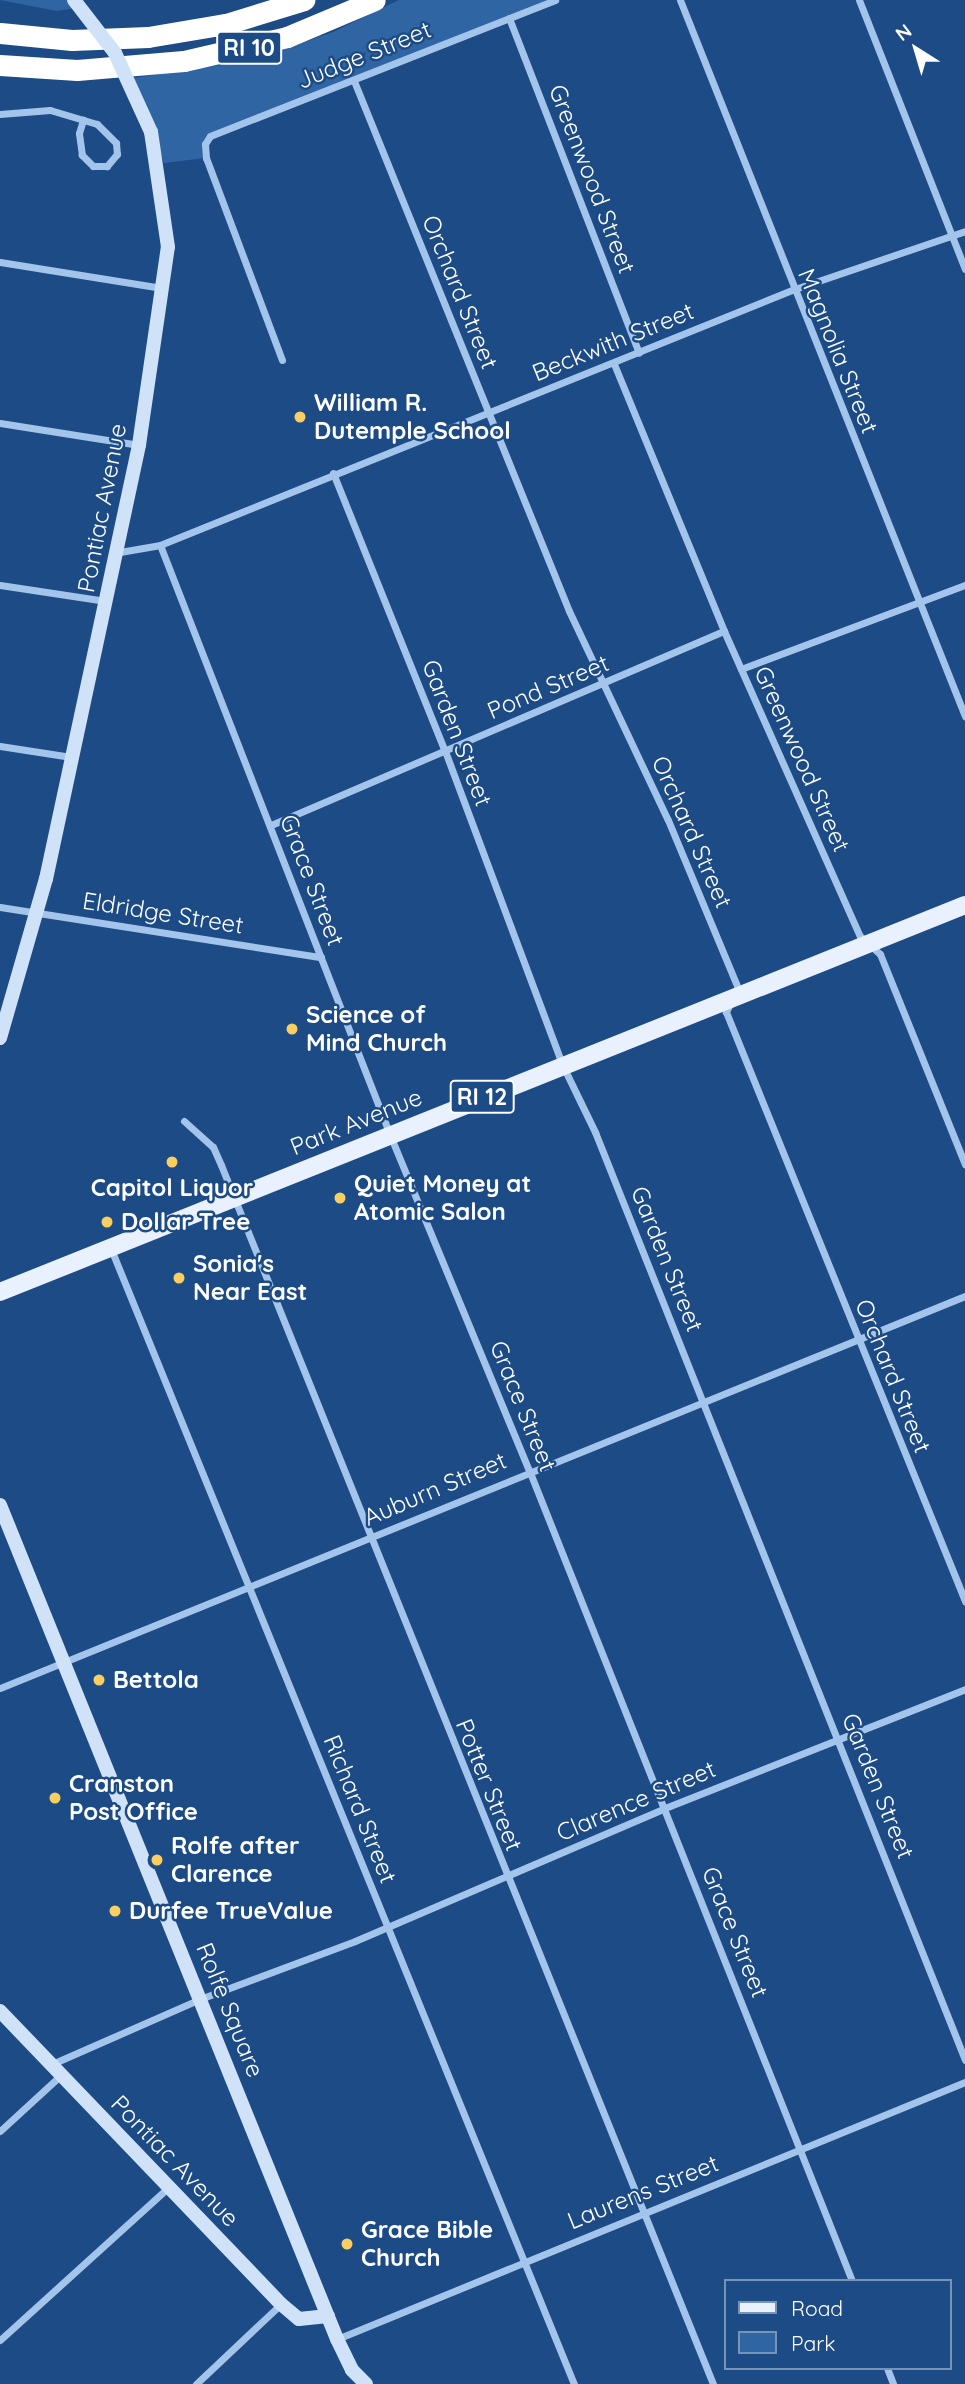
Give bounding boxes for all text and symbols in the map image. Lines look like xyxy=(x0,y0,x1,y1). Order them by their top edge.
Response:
north arrow xyxy=(881,14,951,84)
street label: Judge Street xyxy=(293,15,435,95)
text: N xyxy=(891,18,916,46)
road number: RI 10 xyxy=(216,28,282,68)
street label: Greenwood Street xyxy=(543,80,641,278)
street label: Orchard Street xyxy=(416,211,504,373)
street label: Magnolia Street xyxy=(792,264,884,438)
street label: Beckwith Street xyxy=(528,297,698,387)
place label: William R. Dutemple School xyxy=(314,389,511,445)
marker: William R. Dutemple School xyxy=(292,409,308,425)
street label: Pontiac Avenue xyxy=(72,421,132,595)
street label: Pond Street xyxy=(483,649,613,725)
street label: Garden Street xyxy=(416,656,498,810)
street label: Greenwood Street xyxy=(748,662,856,856)
street label: Orchard Street xyxy=(646,752,738,912)
street label: Grace Street xyxy=(274,810,350,950)
street label: Eldridge Street xyxy=(80,886,246,940)
place label: Science of Mind Church xyxy=(306,1001,447,1057)
marker: Science of Mind Church xyxy=(284,1021,300,1037)
road number: RI 12 xyxy=(449,1078,515,1116)
street label: Park Avenue xyxy=(286,1083,426,1161)
marker: Capitol Liquor xyxy=(164,1154,180,1170)
place label: Quiet Money at Atomic Salon xyxy=(354,1170,531,1226)
place label: Capitol Liquor xyxy=(91,1174,253,1202)
street label: Garden Street xyxy=(625,1182,709,1336)
marker: Quiet Money at Atomic Salon xyxy=(332,1190,348,1206)
place label: Dollar Tree xyxy=(121,1208,250,1236)
marker: Dollar Tree xyxy=(99,1214,115,1230)
place label: Sonia's Near East xyxy=(193,1250,307,1306)
marker: Sonia's Near East xyxy=(171,1270,187,1286)
street label: Orchard Street xyxy=(849,1295,937,1457)
street label: Grace Street xyxy=(484,1336,562,1476)
street label: Auburn Street xyxy=(359,1446,511,1532)
place label: Bettola xyxy=(113,1666,199,1694)
marker: Bettola xyxy=(91,1672,107,1688)
street label: Garden Street xyxy=(836,1709,920,1863)
street label: Potter Street xyxy=(449,1715,529,1855)
street label: Richard Street xyxy=(317,1731,403,1887)
street label: Clarence Street xyxy=(552,1755,720,1847)
place label: Cranston Post Office xyxy=(69,1770,198,1826)
marker: Cranston Post Office xyxy=(47,1790,63,1806)
place label: Rolfe after Clarence xyxy=(171,1832,299,1888)
marker: Rolfe after Clarence xyxy=(149,1852,165,1868)
street label: Grace Street xyxy=(696,1862,774,2002)
place label: Durfee TrueValue xyxy=(129,1897,333,1925)
marker: Durfee TrueValue xyxy=(107,1903,123,1919)
street label: Rolfe Square xyxy=(190,1939,270,2081)
street label: Pontiac Avenue xyxy=(105,2089,245,2233)
street label: Laurens Street xyxy=(563,2149,723,2235)
place label: Grace Bible Church xyxy=(361,2216,493,2272)
marker: Grace Bible Church xyxy=(339,2236,355,2252)
legend xyxy=(724,2279,951,2370)
text: Road xyxy=(791,2295,843,2321)
text: Park xyxy=(791,2330,835,2356)

